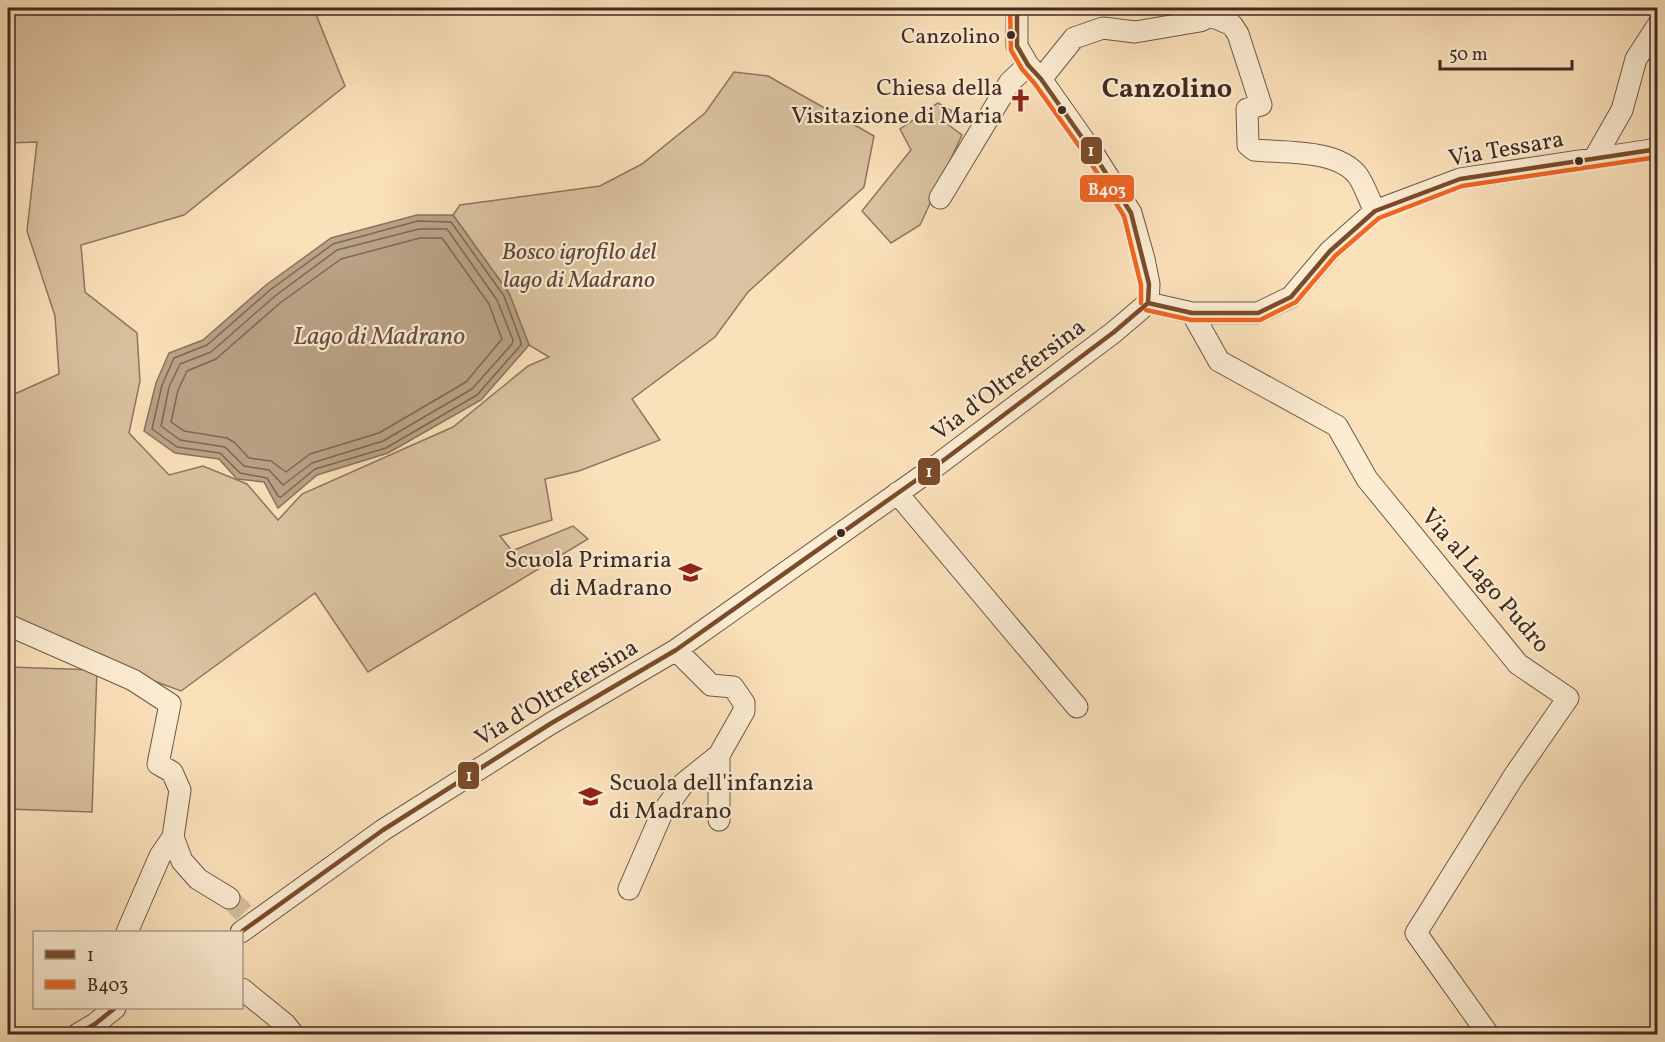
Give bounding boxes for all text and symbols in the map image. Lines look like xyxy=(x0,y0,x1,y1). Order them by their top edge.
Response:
place label: Canzolino xyxy=(901,22,1000,53)
marker: Canzolino xyxy=(1005,29,1017,41)
scale bar xyxy=(1440,33,1572,71)
text: 50 m xyxy=(1449,43,1488,68)
district label: Canzolino xyxy=(1102,71,1232,109)
place label: Chiesa della Visitazione di Maria xyxy=(791,72,1003,134)
church icon: Chiesa della Visitazione di Maria xyxy=(1008,88,1034,114)
unlabelled marker xyxy=(1056,104,1068,116)
street label: Via Tessara xyxy=(1446,123,1567,177)
line badge: 1 xyxy=(1080,136,1103,165)
text: 1 xyxy=(1088,141,1094,163)
unlabelled marker xyxy=(1573,155,1585,167)
line badge: B403 xyxy=(1079,174,1135,203)
text: B403 xyxy=(1088,180,1126,202)
park label: Bosco igrofilo del lago di Madrano xyxy=(502,236,656,298)
street label: Via d'Oltrefersina xyxy=(925,311,1093,450)
water label: Lago di Madrano xyxy=(293,319,465,355)
line badge: 1 xyxy=(917,457,941,486)
text: 1 xyxy=(926,462,932,484)
street label: Via al Lago Pudro xyxy=(1412,501,1557,661)
unlabelled marker xyxy=(835,527,847,539)
place label: Scuola Primaria di Madrano xyxy=(504,544,672,606)
school or university icon: Scuola Primaria di Madrano xyxy=(677,560,703,586)
street label: Via d'Oltrefersina xyxy=(469,631,645,756)
line badge: 1 xyxy=(457,761,480,790)
text: 1 xyxy=(466,766,472,788)
place label: Scuola dell'infanzia di Madrano xyxy=(609,767,814,829)
school or university icon: Scuola dell'infanzia di Madrano xyxy=(578,783,604,809)
legend xyxy=(33,931,243,1009)
text: 1 xyxy=(87,944,94,969)
text: B403 xyxy=(87,974,128,999)

